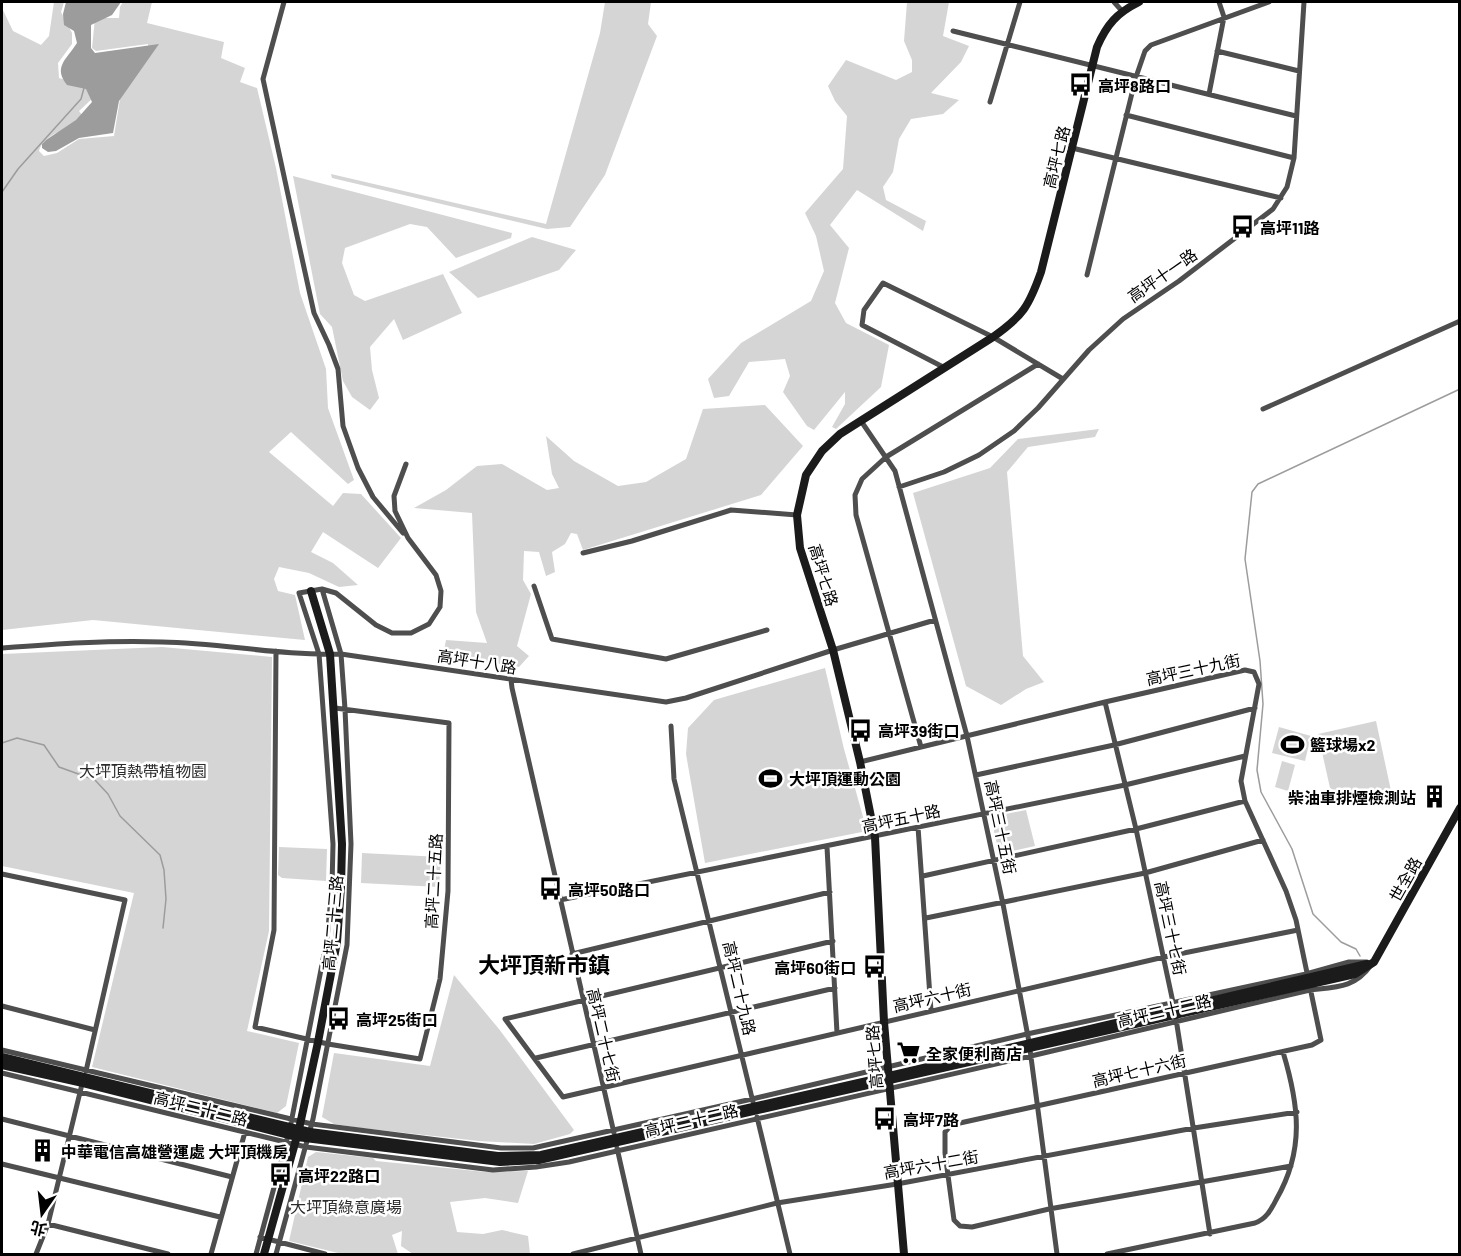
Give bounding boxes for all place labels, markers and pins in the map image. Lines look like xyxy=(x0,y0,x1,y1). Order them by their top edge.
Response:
bus stop icon: 高坪8路口 xyxy=(1067,72,1093,98)
place label: 高坪8路口 xyxy=(1098,76,1171,95)
bus stop icon: 高坪11路 xyxy=(1229,214,1255,240)
place label: 高坪11路 xyxy=(1260,218,1319,237)
bus stop icon: 高坪39街口 xyxy=(847,717,873,743)
place label: 高坪39街口 xyxy=(878,721,959,740)
sports icon: 籃球場x2 xyxy=(1279,731,1305,757)
place label: 籃球場x2 xyxy=(1310,735,1376,754)
sports icon: 大坪頂運動公園 xyxy=(758,765,784,791)
place label: 大坪頂運動公園 xyxy=(789,769,901,788)
building icon: 柴油車排煙檢測站 xyxy=(1421,784,1447,810)
place label: 柴油車排煙檢測站 xyxy=(1288,788,1416,807)
bus stop icon: 高坪50路口 xyxy=(537,876,563,902)
place label: 高坪50路口 xyxy=(568,880,650,899)
bus stop icon: 高坪60街口 xyxy=(861,954,887,980)
place label: 高坪60街口 xyxy=(774,958,856,977)
bus stop icon: 高坪25街口 xyxy=(325,1006,351,1032)
place label: 高坪25街口 xyxy=(356,1010,438,1029)
supermarket icon: 全家便利商店 xyxy=(895,1040,921,1066)
place label: 全家便利商店 xyxy=(926,1044,1022,1063)
bus stop icon: 高坪7路 xyxy=(872,1106,898,1132)
place label: 高坪7路 xyxy=(903,1110,959,1129)
building icon: 中華電信高雄營運處 大坪頂機房 xyxy=(30,1138,56,1164)
place label: 中華電信高雄營運處 大坪頂機房 xyxy=(61,1142,288,1161)
bus stop icon: 高坪22路口 xyxy=(267,1162,293,1188)
place label: 高坪22路口 xyxy=(298,1166,380,1185)

